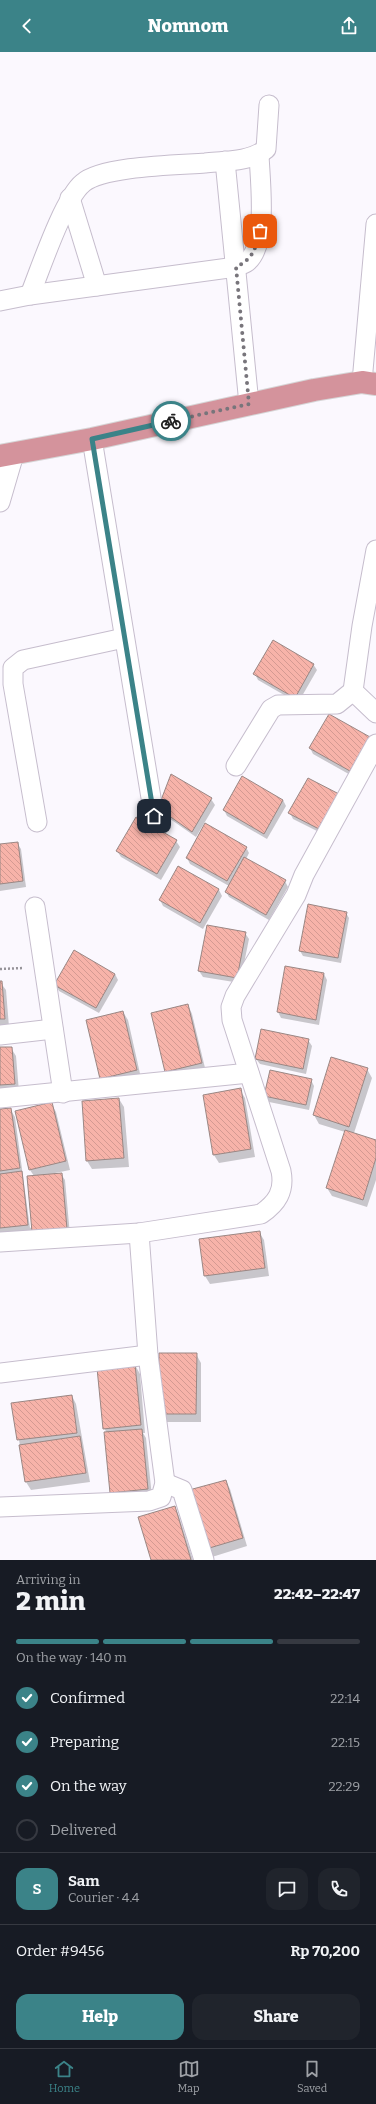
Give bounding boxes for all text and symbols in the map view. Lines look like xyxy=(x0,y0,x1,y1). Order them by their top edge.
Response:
icon: back xyxy=(16,15,38,37)
text: Nomnom xyxy=(148,15,228,37)
icon: share xyxy=(338,15,360,37)
pin xyxy=(243,214,277,248)
icon: bag xyxy=(249,220,271,242)
courier xyxy=(151,401,191,441)
icon: bike xyxy=(160,410,182,432)
pin xyxy=(137,799,171,833)
icon: home xyxy=(143,805,165,827)
text: Arriving in xyxy=(16,1572,81,1587)
text: 22:42–22:47 xyxy=(274,1585,360,1603)
text: 2 min xyxy=(16,1586,86,1617)
text: On the way · 140 m xyxy=(16,1650,127,1665)
icon: check xyxy=(16,1687,38,1709)
text: Confirmed xyxy=(50,1689,125,1707)
text: 22:14 xyxy=(330,1691,360,1706)
icon: check xyxy=(16,1731,38,1753)
text: Preparing xyxy=(50,1733,119,1751)
text: 22:15 xyxy=(331,1735,360,1750)
icon: check xyxy=(16,1775,38,1797)
text: On the way xyxy=(50,1777,127,1795)
text: 22:29 xyxy=(328,1779,360,1794)
text: Delivered xyxy=(50,1821,117,1839)
button: chat xyxy=(266,1868,308,1910)
button: phone xyxy=(318,1868,360,1910)
text: Sam xyxy=(68,1872,100,1890)
text: S xyxy=(32,1880,42,1898)
text: Courier · 4.4 xyxy=(68,1890,139,1905)
text: Order #9456 xyxy=(16,1942,104,1960)
text: Rp 70,200 xyxy=(290,1942,360,1960)
button: Help xyxy=(16,1994,184,2040)
button: Share xyxy=(192,1994,360,2040)
tab: Home xyxy=(49,2058,80,2095)
tab: Map xyxy=(177,2058,200,2095)
tab: Saved xyxy=(297,2058,327,2095)

